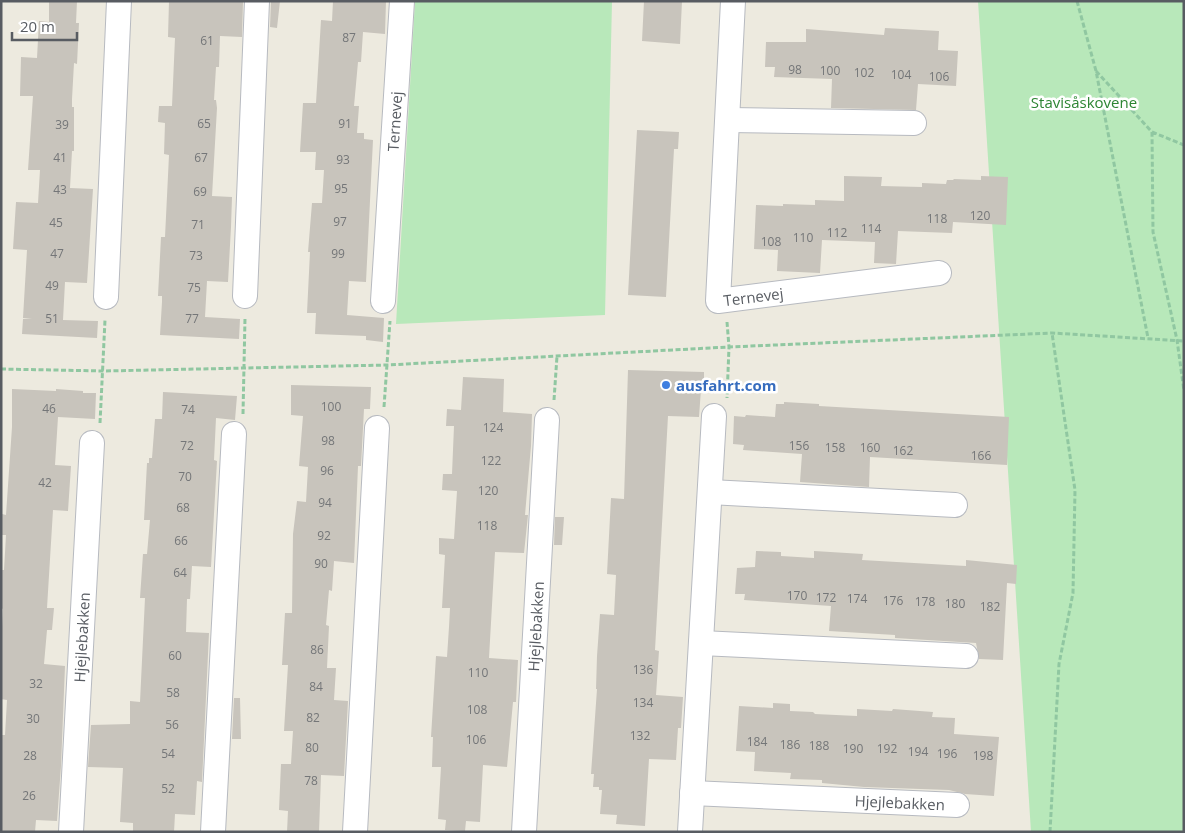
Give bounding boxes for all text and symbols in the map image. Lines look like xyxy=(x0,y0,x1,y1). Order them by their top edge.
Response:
scale bar xyxy=(12,10,78,42)
text: 20 m xyxy=(20,16,55,36)
house number: 87 xyxy=(342,29,356,46)
house number: 61 xyxy=(200,32,214,49)
house number: 98 xyxy=(788,61,802,78)
house number: 100 xyxy=(820,62,840,79)
house number: 102 xyxy=(854,64,874,81)
house number: 104 xyxy=(891,66,911,83)
house number: 106 xyxy=(929,68,949,85)
street label: Ternevej xyxy=(382,91,406,152)
park label: Stavisåskovene xyxy=(1031,92,1137,112)
house number: 65 xyxy=(197,115,211,132)
house number: 91 xyxy=(338,115,352,132)
house number: 39 xyxy=(55,116,69,133)
house number: 41 xyxy=(53,149,67,166)
house number: 67 xyxy=(194,149,208,166)
house number: 93 xyxy=(336,151,350,168)
house number: 95 xyxy=(334,180,348,197)
house number: 43 xyxy=(53,181,67,198)
house number: 69 xyxy=(193,183,207,200)
house number: 120 xyxy=(970,207,990,224)
house number: 118 xyxy=(927,210,947,227)
house number: 97 xyxy=(333,213,347,230)
house number: 45 xyxy=(49,214,63,231)
house number: 71 xyxy=(191,216,205,233)
house number: 114 xyxy=(861,220,881,237)
house number: 112 xyxy=(827,224,847,241)
house number: 110 xyxy=(793,229,813,246)
house number: 108 xyxy=(761,233,781,250)
house number: 47 xyxy=(50,245,64,262)
house number: 99 xyxy=(331,245,345,262)
house number: 73 xyxy=(189,247,203,264)
house number: 49 xyxy=(45,277,59,294)
house number: 75 xyxy=(187,279,201,296)
street label: Ternevej xyxy=(722,283,784,310)
house number: 51 xyxy=(45,310,59,327)
house number: 77 xyxy=(185,310,199,327)
place label: ausfahrt.com xyxy=(676,375,776,395)
marker: ausfahrt.com xyxy=(660,379,672,391)
house number: 100 xyxy=(321,398,341,415)
house number: 46 xyxy=(42,400,56,417)
house number: 74 xyxy=(181,401,195,418)
house number: 124 xyxy=(483,419,503,436)
house number: 98 xyxy=(321,432,335,449)
house number: 72 xyxy=(180,437,194,454)
house number: 156 xyxy=(789,437,809,454)
house number: 158 xyxy=(825,439,845,456)
house number: 160 xyxy=(860,439,880,456)
house number: 162 xyxy=(893,442,913,459)
house number: 166 xyxy=(971,447,991,464)
house number: 122 xyxy=(481,452,501,469)
house number: 96 xyxy=(320,462,334,479)
house number: 70 xyxy=(178,468,192,485)
house number: 42 xyxy=(38,474,52,491)
house number: 120 xyxy=(478,482,498,499)
house number: 94 xyxy=(318,494,332,511)
house number: 68 xyxy=(176,499,190,516)
house number: 118 xyxy=(477,517,497,534)
house number: 92 xyxy=(317,527,331,544)
house number: 66 xyxy=(174,532,188,549)
house number: 90 xyxy=(314,555,328,572)
house number: 64 xyxy=(173,564,187,581)
street label: Hjejlebakken xyxy=(523,581,548,672)
house number: 170 xyxy=(787,587,807,604)
house number: 172 xyxy=(816,589,836,606)
house number: 174 xyxy=(847,590,867,607)
street label: Hjejlebakken xyxy=(69,592,94,683)
house number: 176 xyxy=(883,592,903,609)
house number: 178 xyxy=(915,593,935,610)
house number: 180 xyxy=(945,595,965,612)
house number: 182 xyxy=(980,598,1000,615)
house number: 86 xyxy=(310,641,324,658)
house number: 60 xyxy=(168,647,182,664)
house number: 136 xyxy=(633,661,653,678)
house number: 110 xyxy=(468,664,488,681)
house number: 32 xyxy=(29,675,43,692)
house number: 84 xyxy=(309,678,323,695)
house number: 58 xyxy=(166,684,180,701)
house number: 134 xyxy=(633,694,653,711)
house number: 108 xyxy=(467,701,487,718)
house number: 82 xyxy=(306,709,320,726)
house number: 30 xyxy=(26,710,40,727)
house number: 56 xyxy=(165,716,179,733)
house number: 132 xyxy=(630,727,650,744)
house number: 106 xyxy=(466,731,486,748)
house number: 184 xyxy=(747,733,767,750)
house number: 186 xyxy=(780,736,800,753)
house number: 188 xyxy=(809,737,829,754)
house number: 80 xyxy=(305,739,319,756)
house number: 190 xyxy=(843,740,863,757)
house number: 192 xyxy=(877,740,897,757)
house number: 194 xyxy=(908,743,928,760)
house number: 54 xyxy=(161,745,175,762)
house number: 196 xyxy=(937,745,957,762)
house number: 28 xyxy=(23,747,37,764)
house number: 198 xyxy=(973,747,993,764)
house number: 78 xyxy=(304,772,318,789)
house number: 52 xyxy=(161,780,175,797)
house number: 26 xyxy=(22,787,36,804)
street label: Hjejlebakken xyxy=(854,790,945,814)

